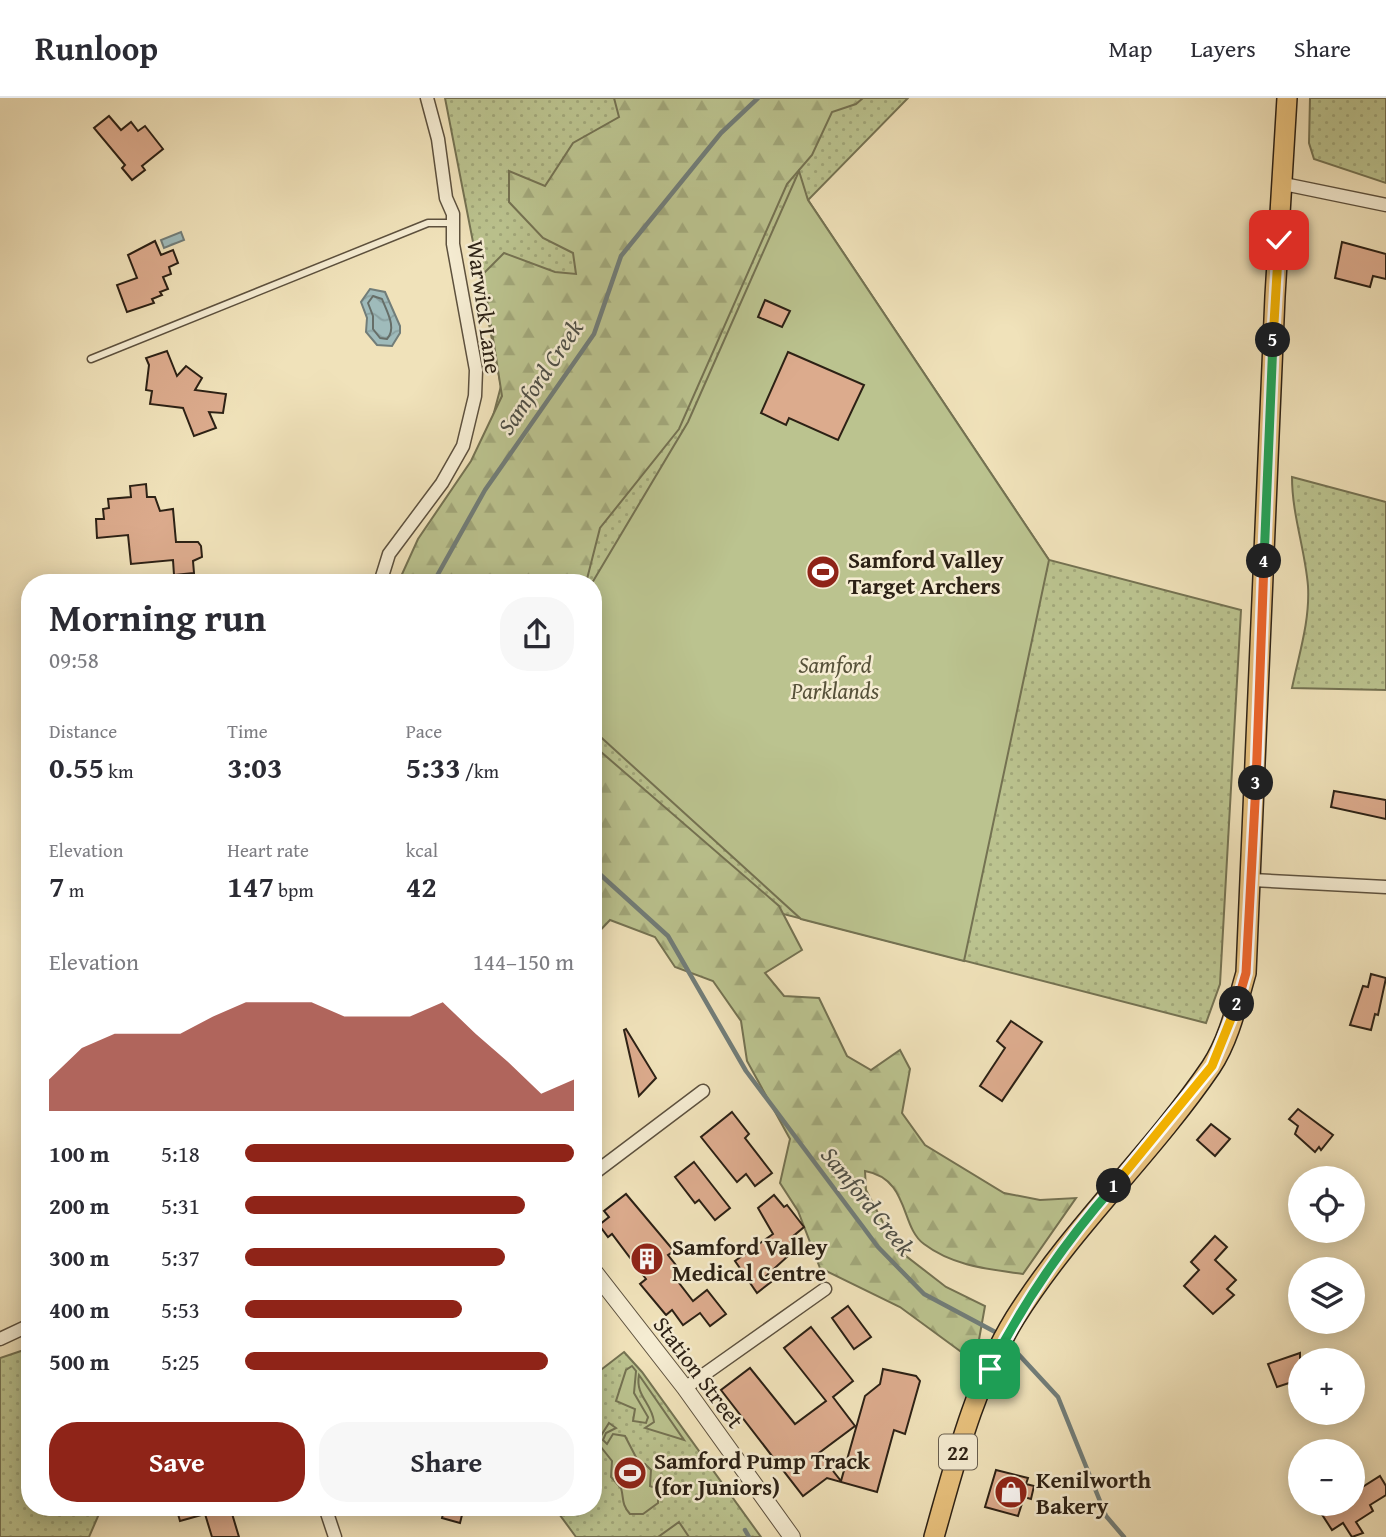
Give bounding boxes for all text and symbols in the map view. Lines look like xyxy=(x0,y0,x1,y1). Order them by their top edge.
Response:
text: Runloop xyxy=(35,24,158,72)
text: Map xyxy=(1109,31,1152,66)
text: Layers xyxy=(1190,31,1256,66)
text: Share xyxy=(1294,31,1351,66)
pin xyxy=(1249,210,1309,270)
icon: check xyxy=(1260,221,1298,259)
street label: Warwick Lane xyxy=(459,238,511,376)
water label: Samford Creek xyxy=(489,312,591,442)
pin: 5 xyxy=(1256,322,1290,358)
text: 5 xyxy=(1268,325,1277,353)
place label: Samford Valley Target Archers xyxy=(848,543,1004,602)
pin: 4 xyxy=(1246,544,1282,578)
text: 4 xyxy=(1259,546,1268,574)
sports icon: Samford Valley Target Archers xyxy=(804,553,842,591)
text: Morning run xyxy=(49,589,266,645)
button: share xyxy=(500,597,574,671)
text: 09:58 xyxy=(49,643,99,676)
park label: Samford Parklands xyxy=(790,648,880,707)
text: Distance xyxy=(49,717,117,745)
text: Time xyxy=(227,717,268,745)
text: Pace xyxy=(406,717,442,745)
text: 0.55 xyxy=(49,745,104,789)
text: 3:03 xyxy=(227,745,282,789)
text: 5:33 xyxy=(406,745,461,789)
text: km xyxy=(104,757,133,785)
text: /km xyxy=(461,757,499,785)
pin: 3 xyxy=(1238,766,1274,800)
text: 3 xyxy=(1251,768,1260,796)
text: Elevation xyxy=(49,836,123,864)
text: Heart rate xyxy=(227,836,309,864)
text: kcal xyxy=(406,836,438,864)
text: 7 xyxy=(49,864,65,908)
text: 147 xyxy=(227,864,274,908)
text: 42 xyxy=(406,864,437,908)
text: m xyxy=(65,876,84,904)
text: bpm xyxy=(274,876,314,904)
text: Elevation xyxy=(49,945,139,978)
text: 144–150 m xyxy=(473,945,574,978)
pin: 2 xyxy=(1220,986,1254,1021)
text: 2 xyxy=(1232,989,1241,1017)
text: 100 m xyxy=(49,1137,110,1170)
text: 5:18 xyxy=(161,1137,200,1170)
water label: Samford Creek xyxy=(813,1139,923,1263)
map controls xyxy=(1288,1166,1365,1516)
button: locate xyxy=(1288,1166,1365,1243)
pin: 1 xyxy=(1096,1168,1132,1204)
text: 1 xyxy=(1109,1171,1118,1199)
text: 200 m xyxy=(49,1189,110,1222)
text: 5:31 xyxy=(161,1189,200,1222)
place label: Samford Valley Medical Centre xyxy=(672,1230,828,1289)
building icon: Samford Valley Medical Centre xyxy=(628,1240,666,1278)
text: 300 m xyxy=(49,1241,110,1274)
text: 5:37 xyxy=(161,1241,200,1274)
button: layers xyxy=(1288,1257,1365,1334)
text: 400 m xyxy=(49,1293,110,1326)
text: 5:53 xyxy=(161,1293,200,1326)
street label: Station Street xyxy=(646,1309,752,1435)
pin xyxy=(960,1339,1020,1399)
text: 500 m xyxy=(49,1345,110,1378)
text: 5:25 xyxy=(161,1345,200,1378)
button: + xyxy=(1288,1348,1365,1425)
icon: arrive xyxy=(971,1350,1009,1388)
button: Save xyxy=(49,1422,305,1502)
button: Share xyxy=(319,1422,574,1502)
road number: 22 xyxy=(939,1434,977,1470)
button: − xyxy=(1288,1439,1365,1516)
place label: Samford Pump Track (for Juniors) xyxy=(654,1444,871,1503)
sports icon: Samford Pump Track (for Juniors) xyxy=(611,1454,649,1492)
place label: Kenilworth Bakery xyxy=(1036,1463,1151,1522)
shop icon: Kenilworth Bakery xyxy=(992,1473,1030,1511)

